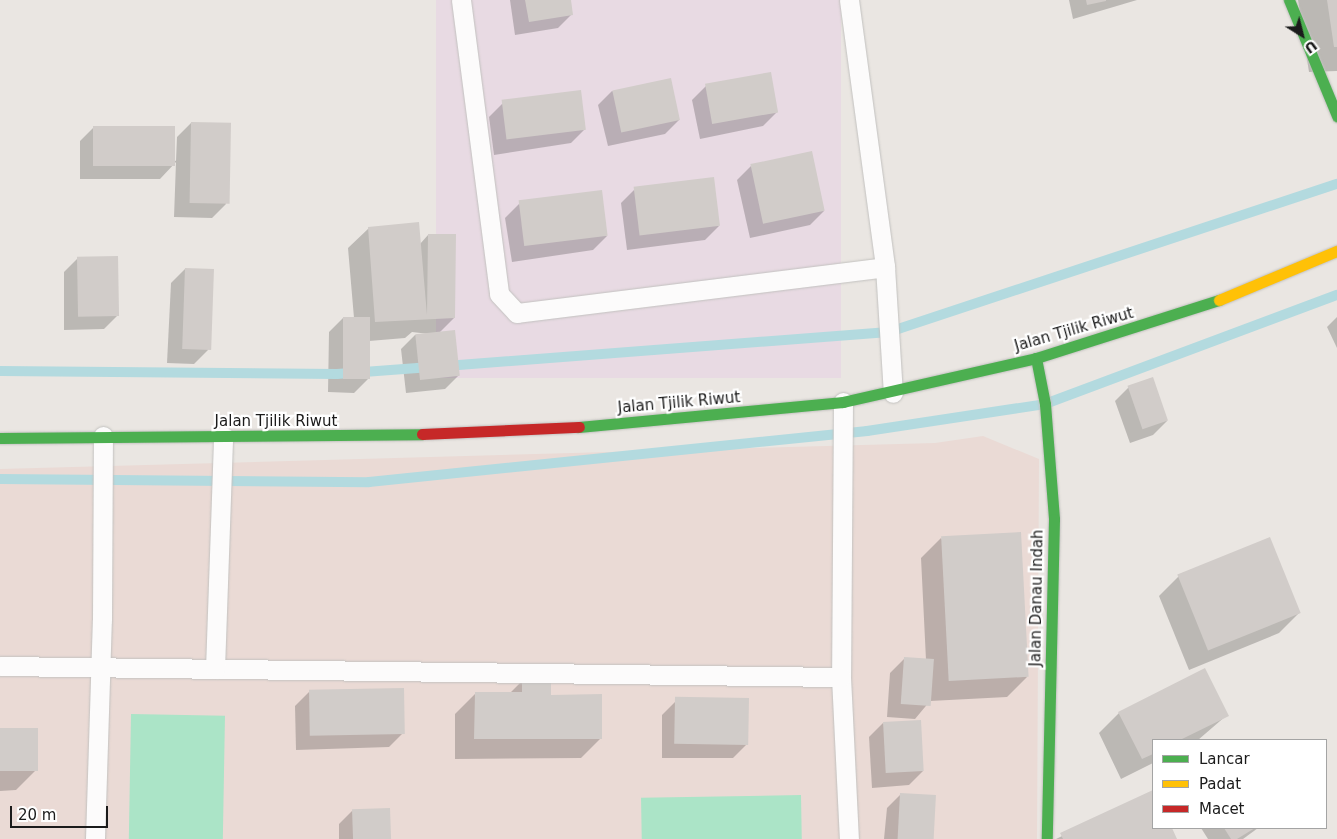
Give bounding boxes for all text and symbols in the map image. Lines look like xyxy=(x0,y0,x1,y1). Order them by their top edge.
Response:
north arrow xyxy=(1277,10,1327,60)
text: U xyxy=(1302,37,1320,57)
street label: Jalan Tjilik Riwut xyxy=(1013,304,1135,356)
street label: Jalan Tjilik Riwut xyxy=(617,389,741,417)
street label: Jalan Tjilik Riwut xyxy=(215,413,337,431)
street label: Jalan Danau Indah xyxy=(1027,529,1047,667)
legend xyxy=(1152,739,1327,829)
text: Lancar xyxy=(1199,750,1250,768)
text: Padat xyxy=(1199,775,1241,793)
scale bar xyxy=(12,796,110,828)
text: Macet xyxy=(1199,800,1245,818)
text: 20 m xyxy=(18,806,56,824)

